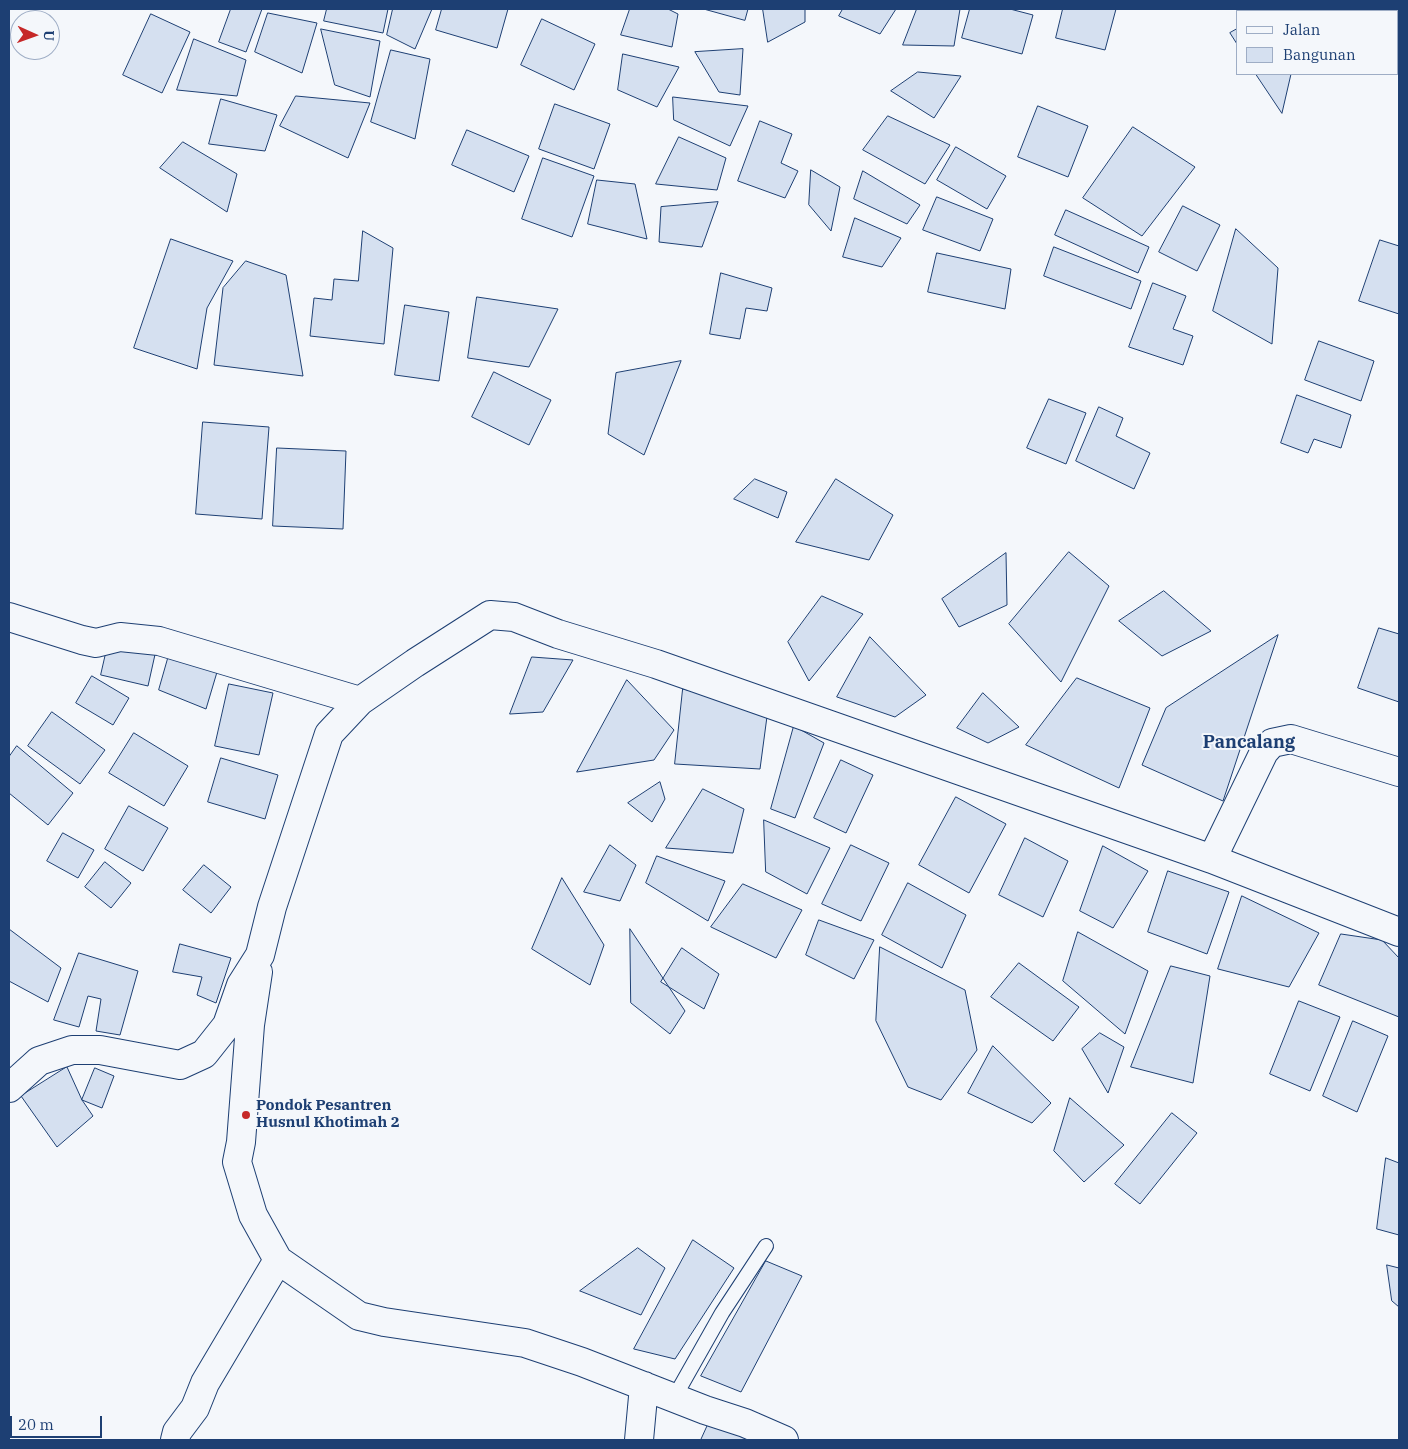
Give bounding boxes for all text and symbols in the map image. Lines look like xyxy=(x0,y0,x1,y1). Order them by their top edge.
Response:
north arrow xyxy=(10,10,60,60)
legend xyxy=(1236,10,1398,75)
text: Jalan xyxy=(1283,20,1320,39)
text: U xyxy=(40,30,58,41)
text: Bangunan xyxy=(1283,45,1356,64)
district label: Pancalang xyxy=(1203,732,1295,754)
place label: Pondok Pesantren Husnul Khotimah 2 xyxy=(256,1097,400,1132)
marker: Pondok Pesantren Husnul Khotimah 2 xyxy=(240,1109,252,1121)
scale bar xyxy=(12,1406,105,1438)
text: 20 m xyxy=(18,1415,54,1434)

